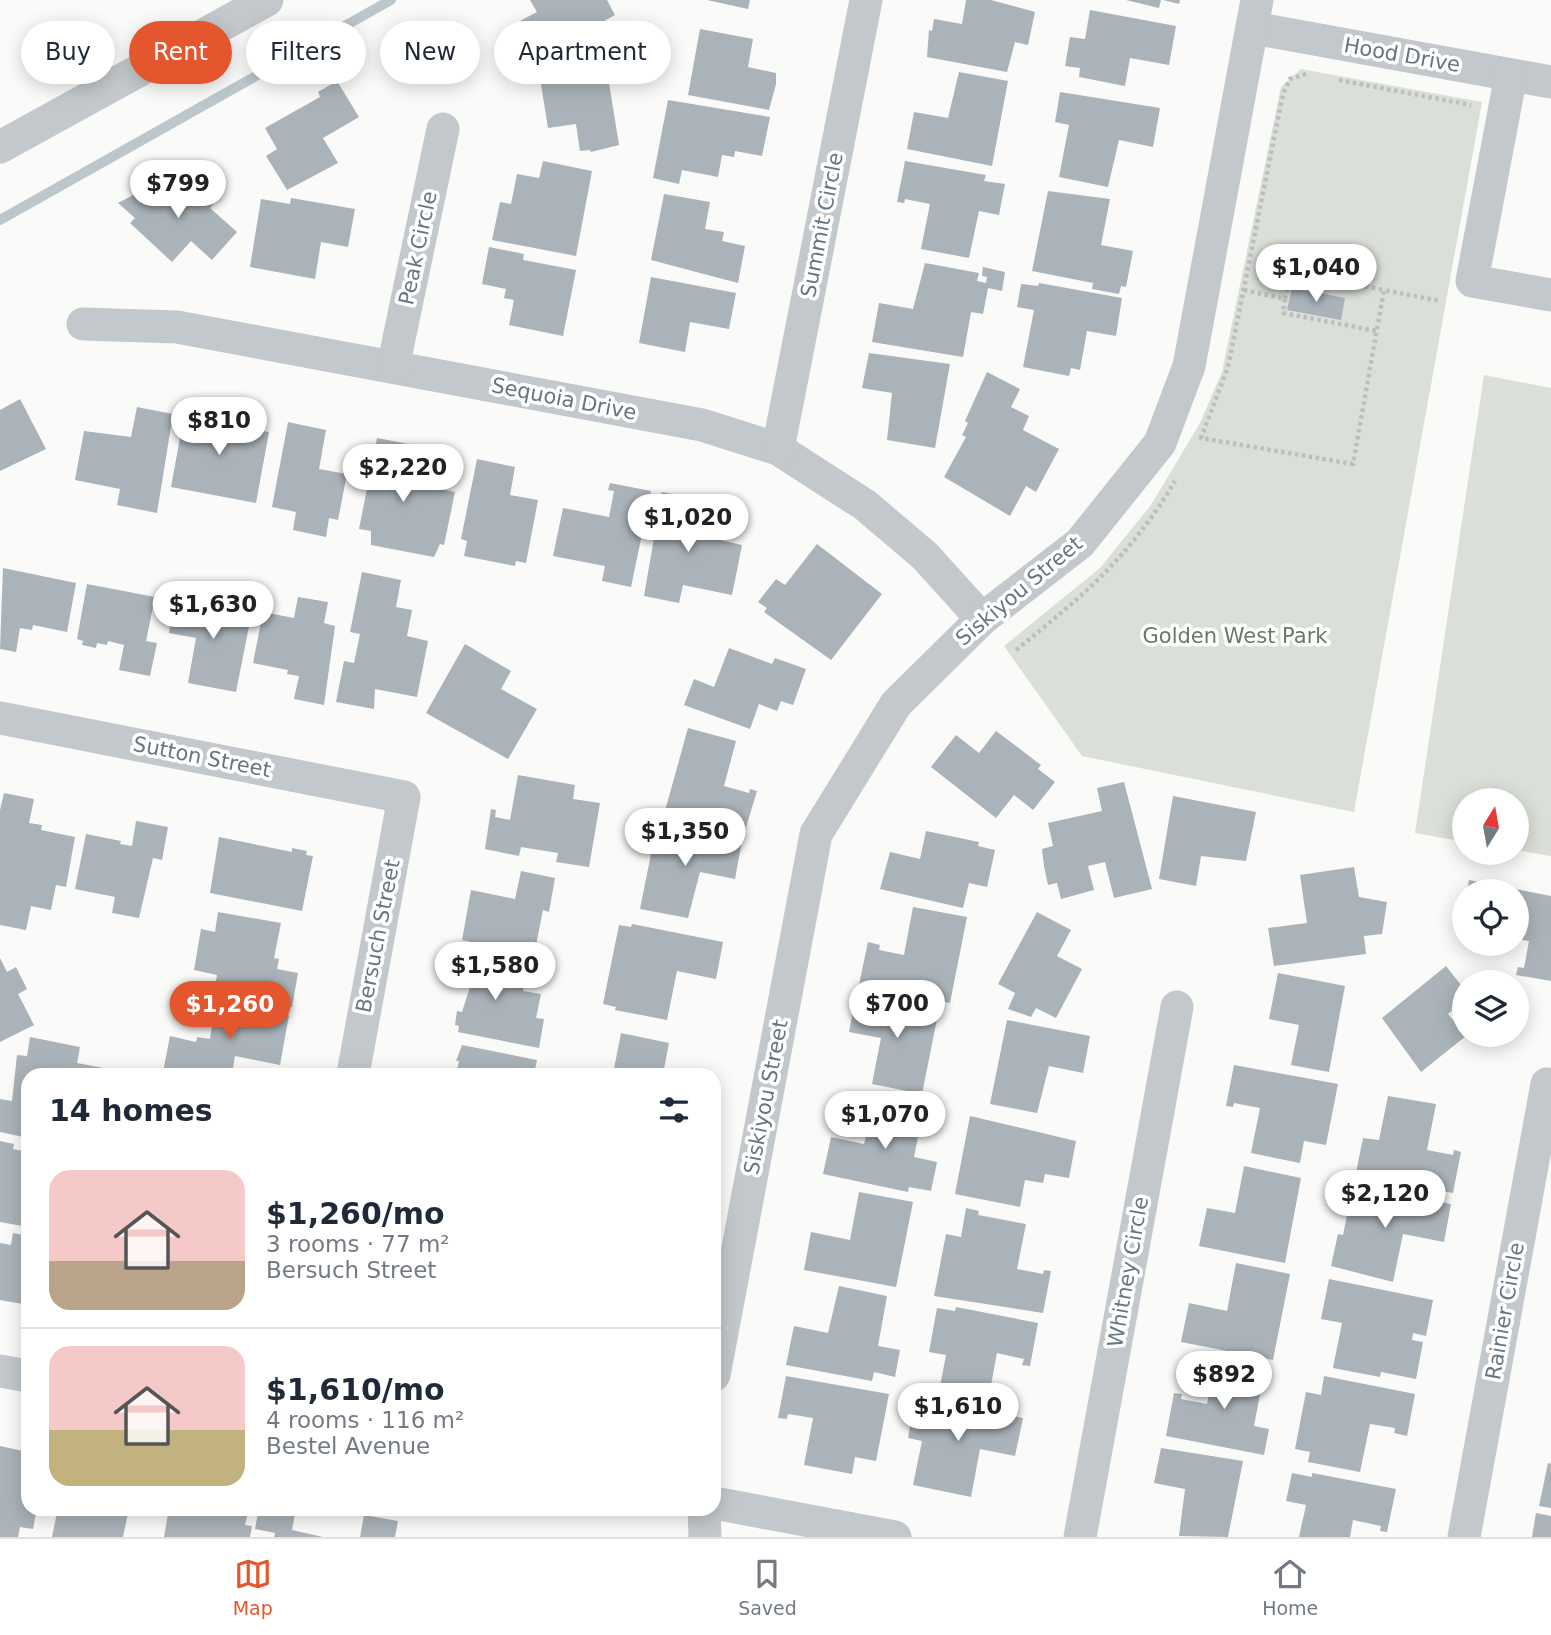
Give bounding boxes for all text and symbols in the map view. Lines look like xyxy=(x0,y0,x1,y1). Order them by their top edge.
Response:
chip: Buy xyxy=(21,21,115,84)
chip: Rent xyxy=(129,21,232,84)
chip: Filters xyxy=(246,21,366,84)
chip: New xyxy=(380,21,480,84)
chip: Apartment xyxy=(494,21,671,84)
street label: Hood Drive xyxy=(1342,33,1462,77)
street label: Summit Circle xyxy=(796,150,848,300)
pin: $799 xyxy=(137,160,219,220)
text: $799 xyxy=(146,170,210,196)
street label: Peak Circle xyxy=(394,189,442,307)
pin: $1,040 xyxy=(1259,244,1373,304)
text: $1,040 xyxy=(1272,254,1360,280)
street label: Sequoia Drive xyxy=(490,373,638,425)
pin: $810 xyxy=(178,398,260,457)
text: $810 xyxy=(187,407,251,433)
pin: $2,220 xyxy=(346,444,460,504)
text: $2,220 xyxy=(359,454,447,480)
pin: $1,020 xyxy=(631,494,745,554)
text: $1,020 xyxy=(644,504,732,530)
street label: Siskiyou Street xyxy=(951,531,1087,651)
pin: $1,630 xyxy=(156,582,270,641)
text: $1,630 xyxy=(169,591,257,617)
park label: Golden West Park xyxy=(1143,624,1328,648)
street label: Sutton Street xyxy=(131,732,273,782)
north arrow xyxy=(1452,788,1530,864)
map controls xyxy=(1452,788,1529,1047)
pin: $1,350 xyxy=(628,808,742,868)
text: $1,350 xyxy=(641,818,729,844)
street label: Bersuch Street xyxy=(351,857,405,1015)
button: locate xyxy=(1452,879,1529,956)
pin: $1,580 xyxy=(438,942,552,1002)
text: $1,580 xyxy=(451,952,539,978)
button: layers xyxy=(1452,970,1529,1047)
pin: $700 xyxy=(856,981,938,1040)
pin: $1,260 xyxy=(173,982,287,1041)
text: $700 xyxy=(865,990,929,1016)
text: $1,260 xyxy=(186,991,274,1017)
street label: Siskiyou Street xyxy=(739,1018,793,1176)
icon: filters xyxy=(655,1091,693,1129)
pin: $1,070 xyxy=(828,1092,942,1151)
text: 14 homes xyxy=(49,1093,213,1128)
text: $1,070 xyxy=(841,1101,929,1127)
pin: $2,120 xyxy=(1328,1170,1442,1230)
text: $2,120 xyxy=(1341,1180,1429,1206)
street label: Whitney Circle xyxy=(1103,1195,1153,1349)
text: $1,260/mo xyxy=(266,1196,445,1231)
icon: home xyxy=(105,1198,189,1282)
text: 3 rooms · 77 m² xyxy=(266,1231,450,1257)
street label: Rainier Circle xyxy=(1481,1240,1529,1382)
text: Bersuch Street xyxy=(266,1257,436,1283)
pin: $892 xyxy=(1183,1352,1265,1411)
text: $892 xyxy=(1192,1361,1256,1387)
text: $1,610/mo xyxy=(266,1372,445,1407)
icon: home xyxy=(105,1374,189,1458)
pin: $1,610 xyxy=(901,1384,1015,1443)
text: $1,610 xyxy=(914,1393,1002,1419)
text: 4 rooms · 116 m² xyxy=(266,1407,464,1433)
text: Bestel Avenue xyxy=(266,1433,430,1459)
tab: Map xyxy=(233,1555,273,1619)
tab: Saved xyxy=(738,1555,797,1619)
tab: Home xyxy=(1262,1555,1318,1619)

